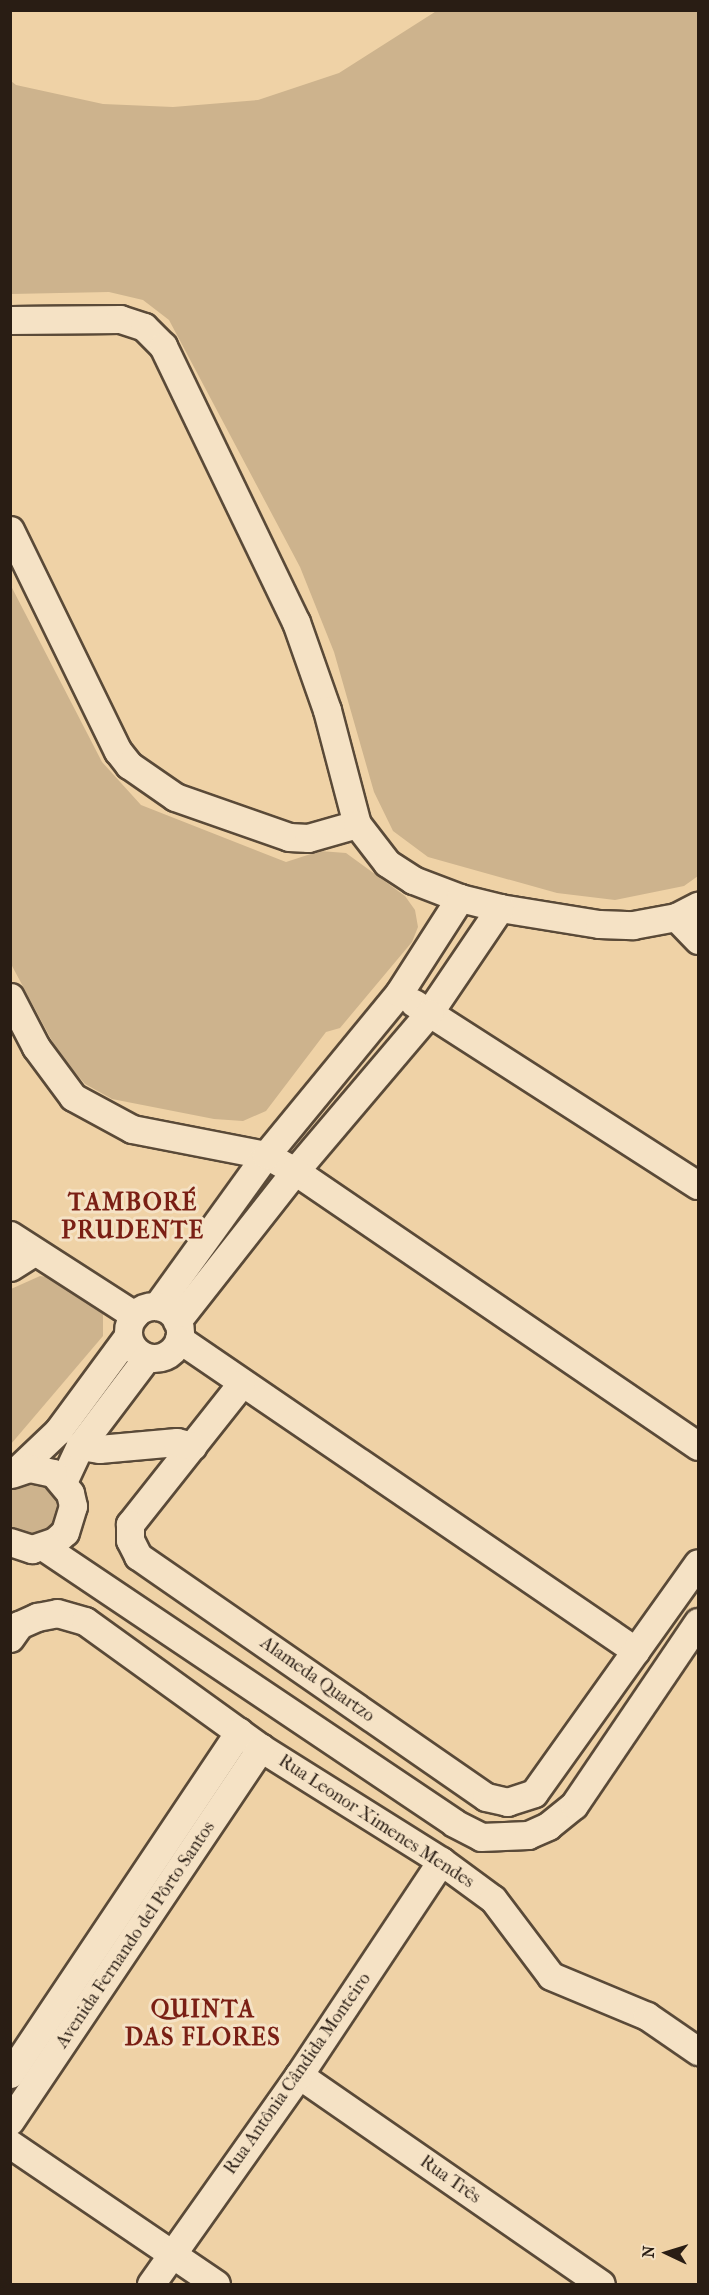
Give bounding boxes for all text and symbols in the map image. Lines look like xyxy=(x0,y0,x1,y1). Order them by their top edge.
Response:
district label: TAMBORÉ PRUDENTE xyxy=(61,1189,205,1245)
street label: Alameda Quartzo xyxy=(256,1633,378,1727)
street label: Rua Leonor Ximenes Mendes xyxy=(274,1751,478,1893)
street label: Avenida Fernando del Pôrto Santos xyxy=(52,1818,220,2052)
street label: Rua Antônia Cândida Monteiro xyxy=(220,1969,376,2179)
district label: QUINTA DAS FLORES xyxy=(125,1996,281,2052)
street label: Rua Três xyxy=(415,2151,485,2209)
north arrow xyxy=(637,2223,697,2283)
text: N xyxy=(639,2245,658,2258)

